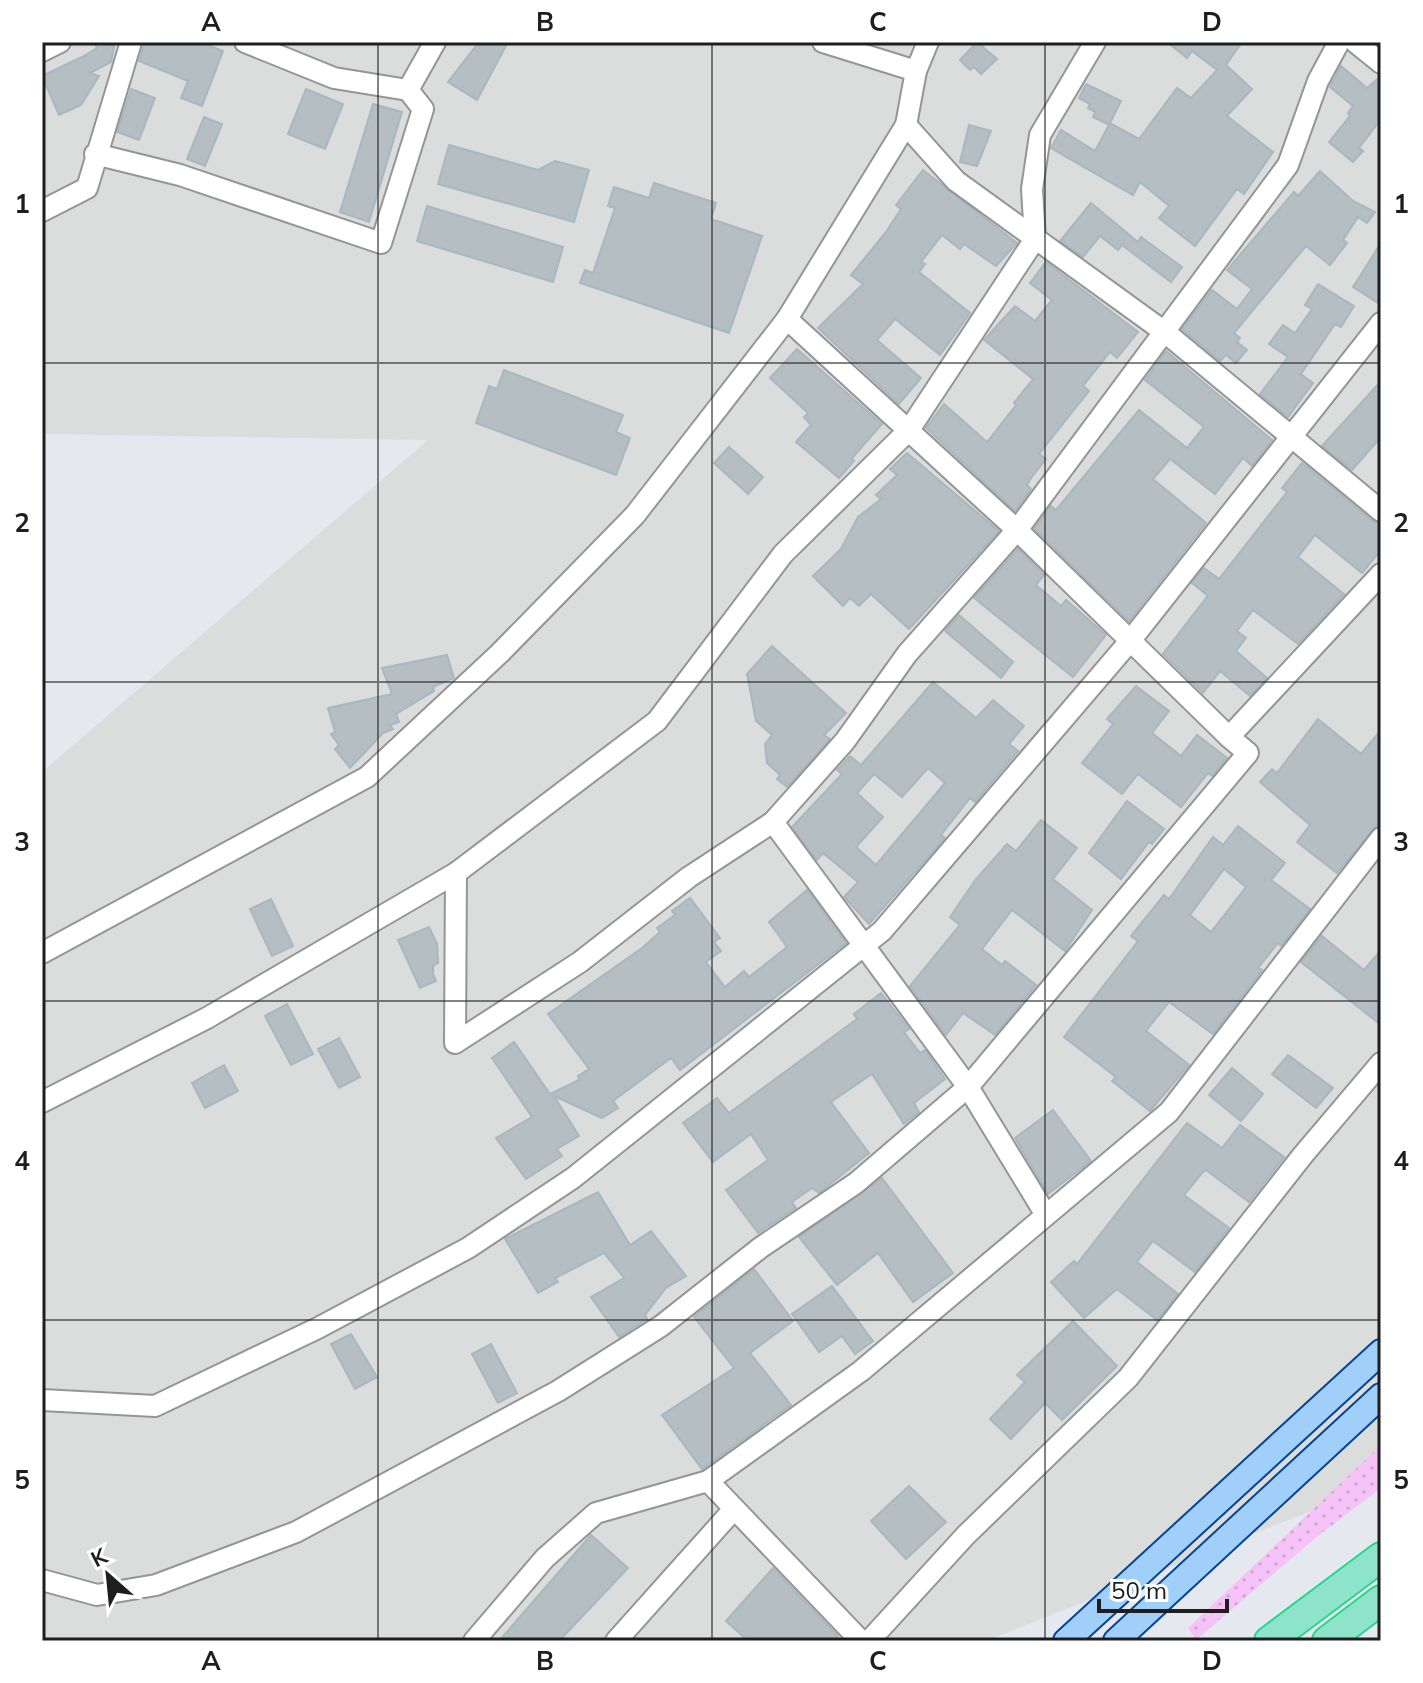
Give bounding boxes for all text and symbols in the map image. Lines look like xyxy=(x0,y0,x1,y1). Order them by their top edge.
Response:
text: A xyxy=(201,5,221,38)
text: B xyxy=(536,5,554,38)
text: C xyxy=(869,5,887,38)
text: D xyxy=(1202,5,1222,38)
text: 1 xyxy=(14,187,30,220)
text: 1 xyxy=(1393,187,1409,220)
text: 2 xyxy=(14,506,30,539)
text: 2 xyxy=(1393,506,1409,539)
text: 3 xyxy=(14,825,30,858)
text: 3 xyxy=(1393,825,1409,858)
text: 4 xyxy=(14,1144,30,1177)
text: 4 xyxy=(1393,1144,1409,1177)
text: 5 xyxy=(14,1463,30,1496)
text: 5 xyxy=(1393,1463,1409,1496)
north arrow xyxy=(68,1535,148,1615)
text: K xyxy=(86,1541,113,1573)
scale bar xyxy=(1099,1563,1227,1613)
text: 50 m xyxy=(1111,1575,1167,1605)
text: A xyxy=(201,1644,221,1677)
text: B xyxy=(536,1644,554,1677)
text: C xyxy=(869,1644,887,1677)
text: D xyxy=(1202,1644,1222,1677)

